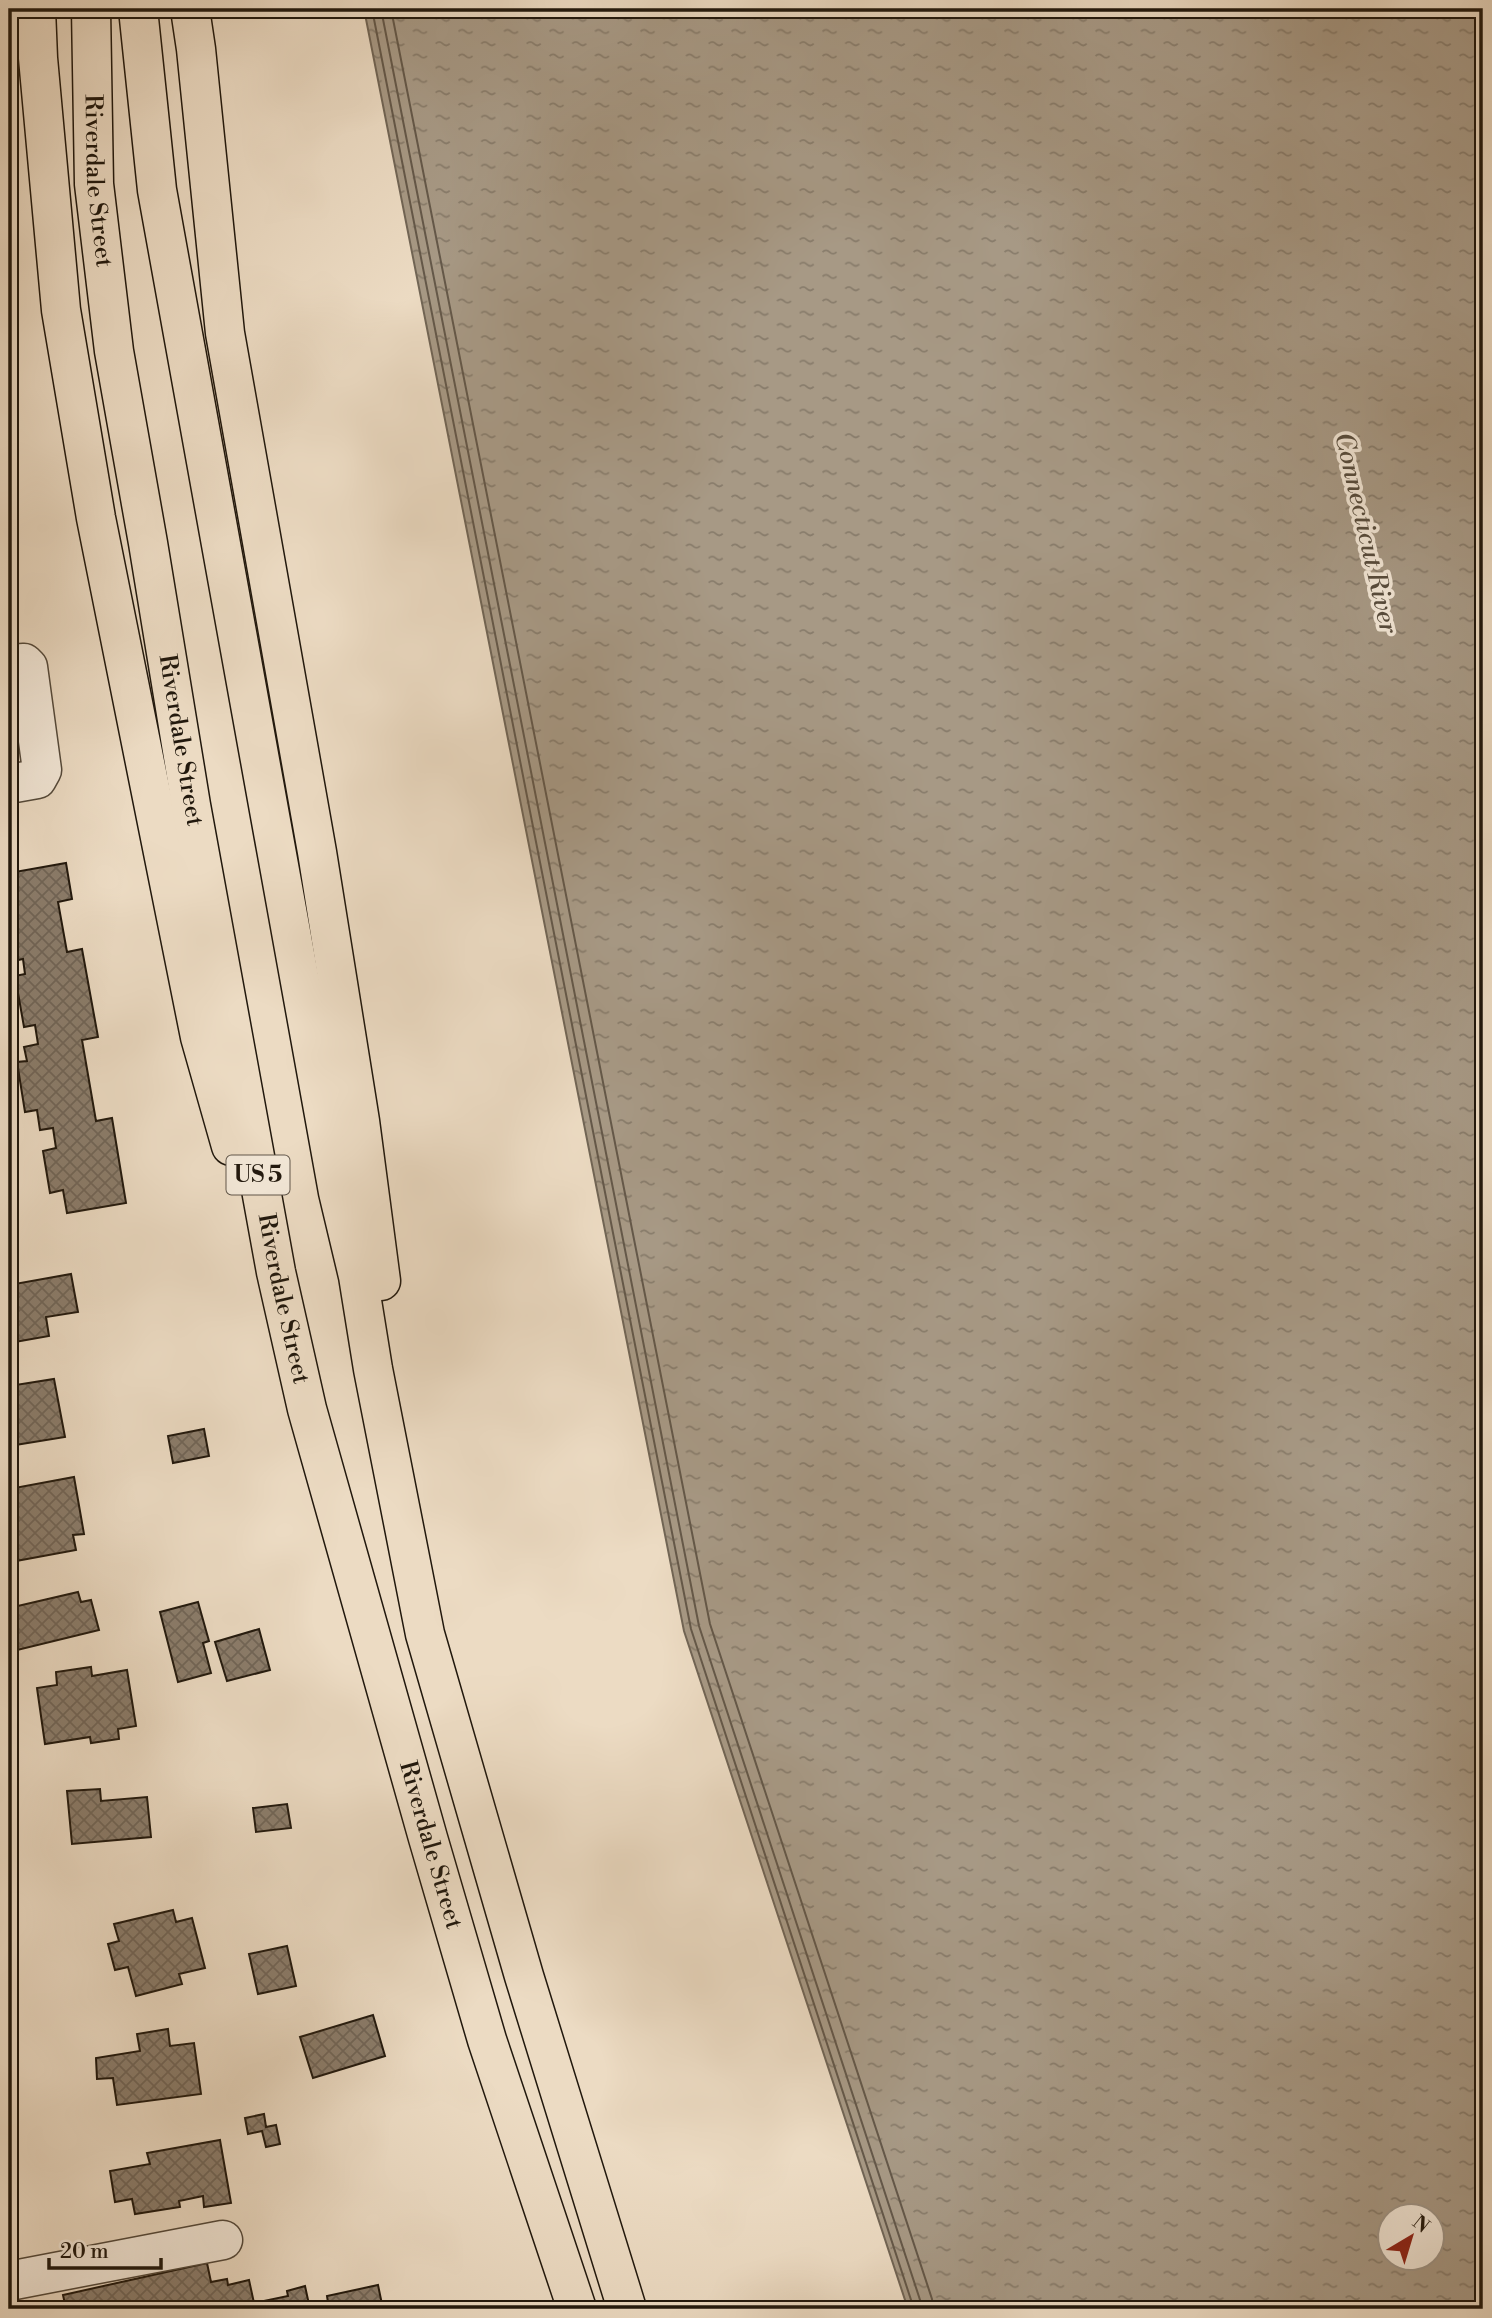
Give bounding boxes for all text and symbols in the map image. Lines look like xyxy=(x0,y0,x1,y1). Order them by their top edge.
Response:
street label: Riverdale Street xyxy=(77,94,119,269)
water label: Connecticut River xyxy=(1327,429,1405,638)
street label: Riverdale Street xyxy=(151,652,210,829)
road number: US 5 xyxy=(226,1156,290,1194)
street label: Riverdale Street xyxy=(251,1211,316,1387)
street label: Riverdale Street xyxy=(392,1758,469,1933)
north arrow xyxy=(1376,2202,1446,2272)
text: N xyxy=(1408,2210,1434,2238)
scale bar xyxy=(49,2227,161,2271)
text: 20 m xyxy=(60,2239,109,2265)

